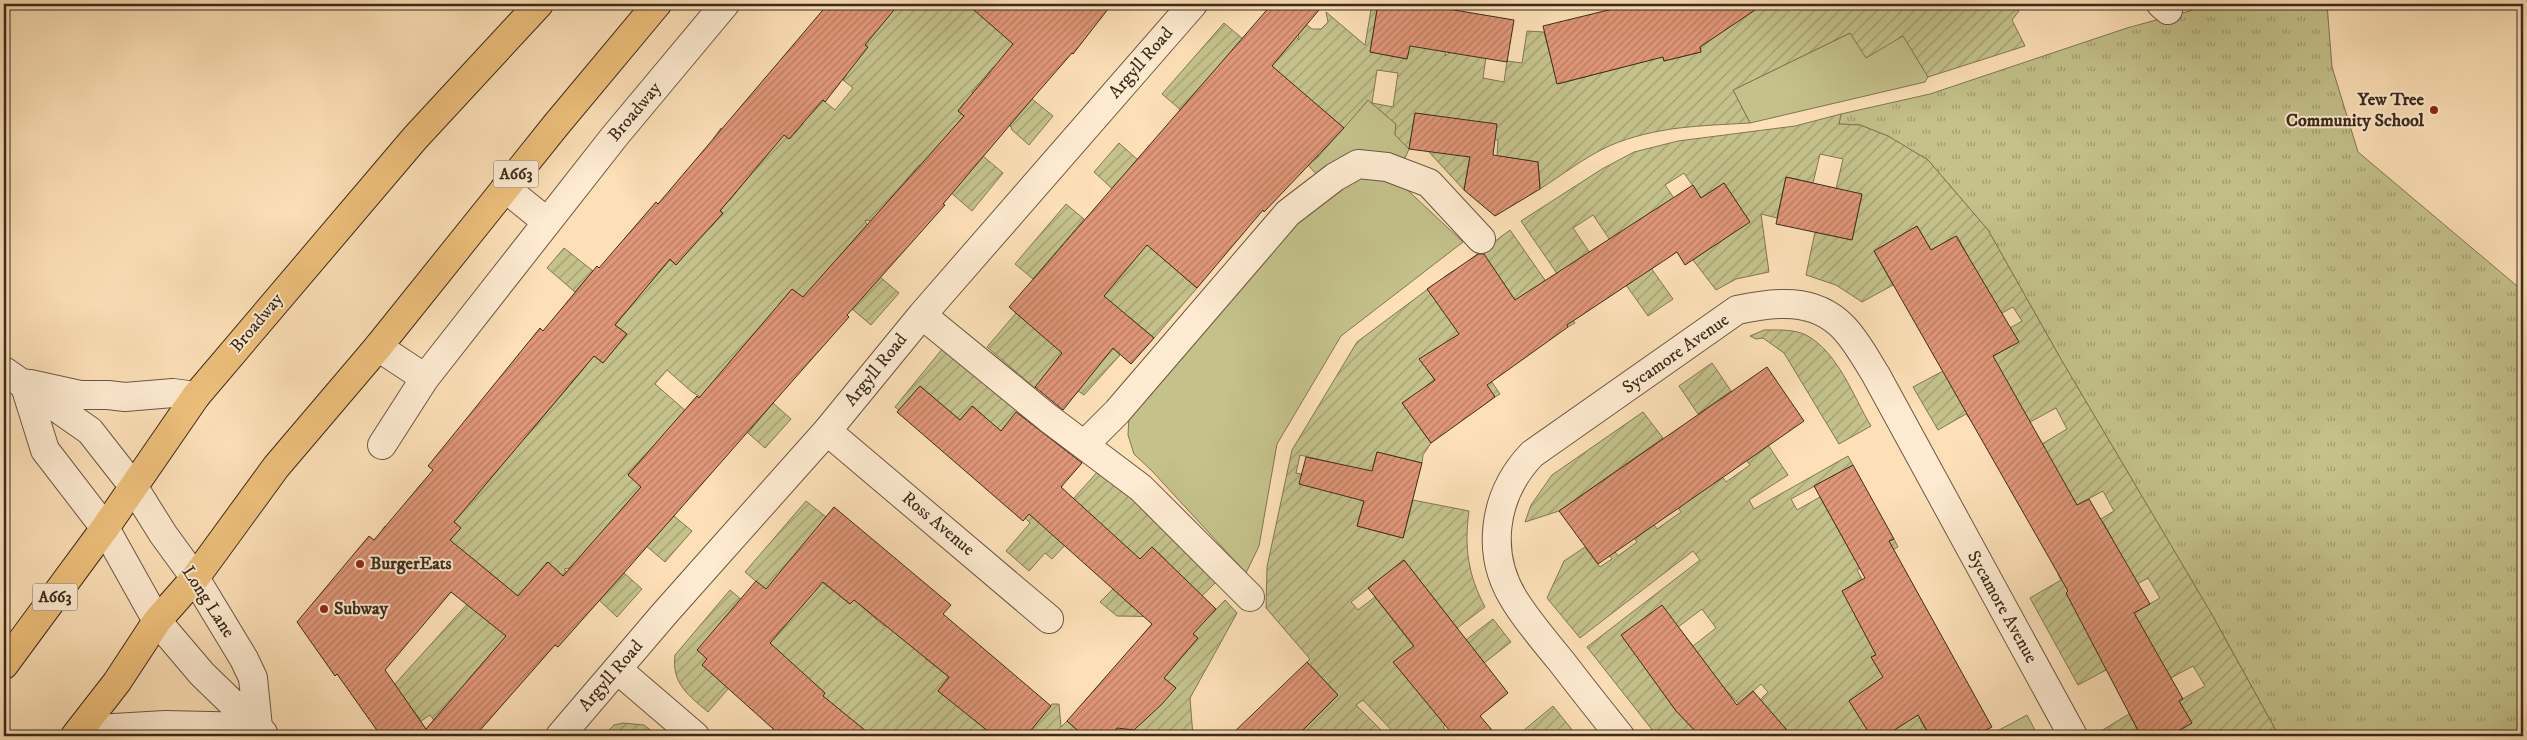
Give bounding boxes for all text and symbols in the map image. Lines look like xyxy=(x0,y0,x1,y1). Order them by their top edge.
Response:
street label: Argyll Road xyxy=(1104,23,1178,103)
street label: Broadway xyxy=(604,77,666,146)
place label: Yew Tree Community School xyxy=(2286,89,2425,132)
marker: Yew Tree Community School xyxy=(2428,104,2440,116)
road number: A663 xyxy=(494,160,538,188)
street label: Broadway xyxy=(226,288,288,357)
street label: Sycamore Avenue xyxy=(1618,309,1734,399)
street label: Argyll Road xyxy=(840,329,912,411)
street label: Ross Avenue xyxy=(897,487,979,561)
street label: Sycamore Avenue xyxy=(1962,547,2042,667)
place label: BurgerEats xyxy=(370,553,452,575)
marker: BurgerEats xyxy=(354,558,366,570)
street label: Long Lane xyxy=(177,562,239,642)
road number: A663 xyxy=(32,584,78,610)
place label: Subway xyxy=(334,598,389,620)
marker: Subway xyxy=(318,603,330,615)
street label: Argyll Road xyxy=(574,636,648,716)

